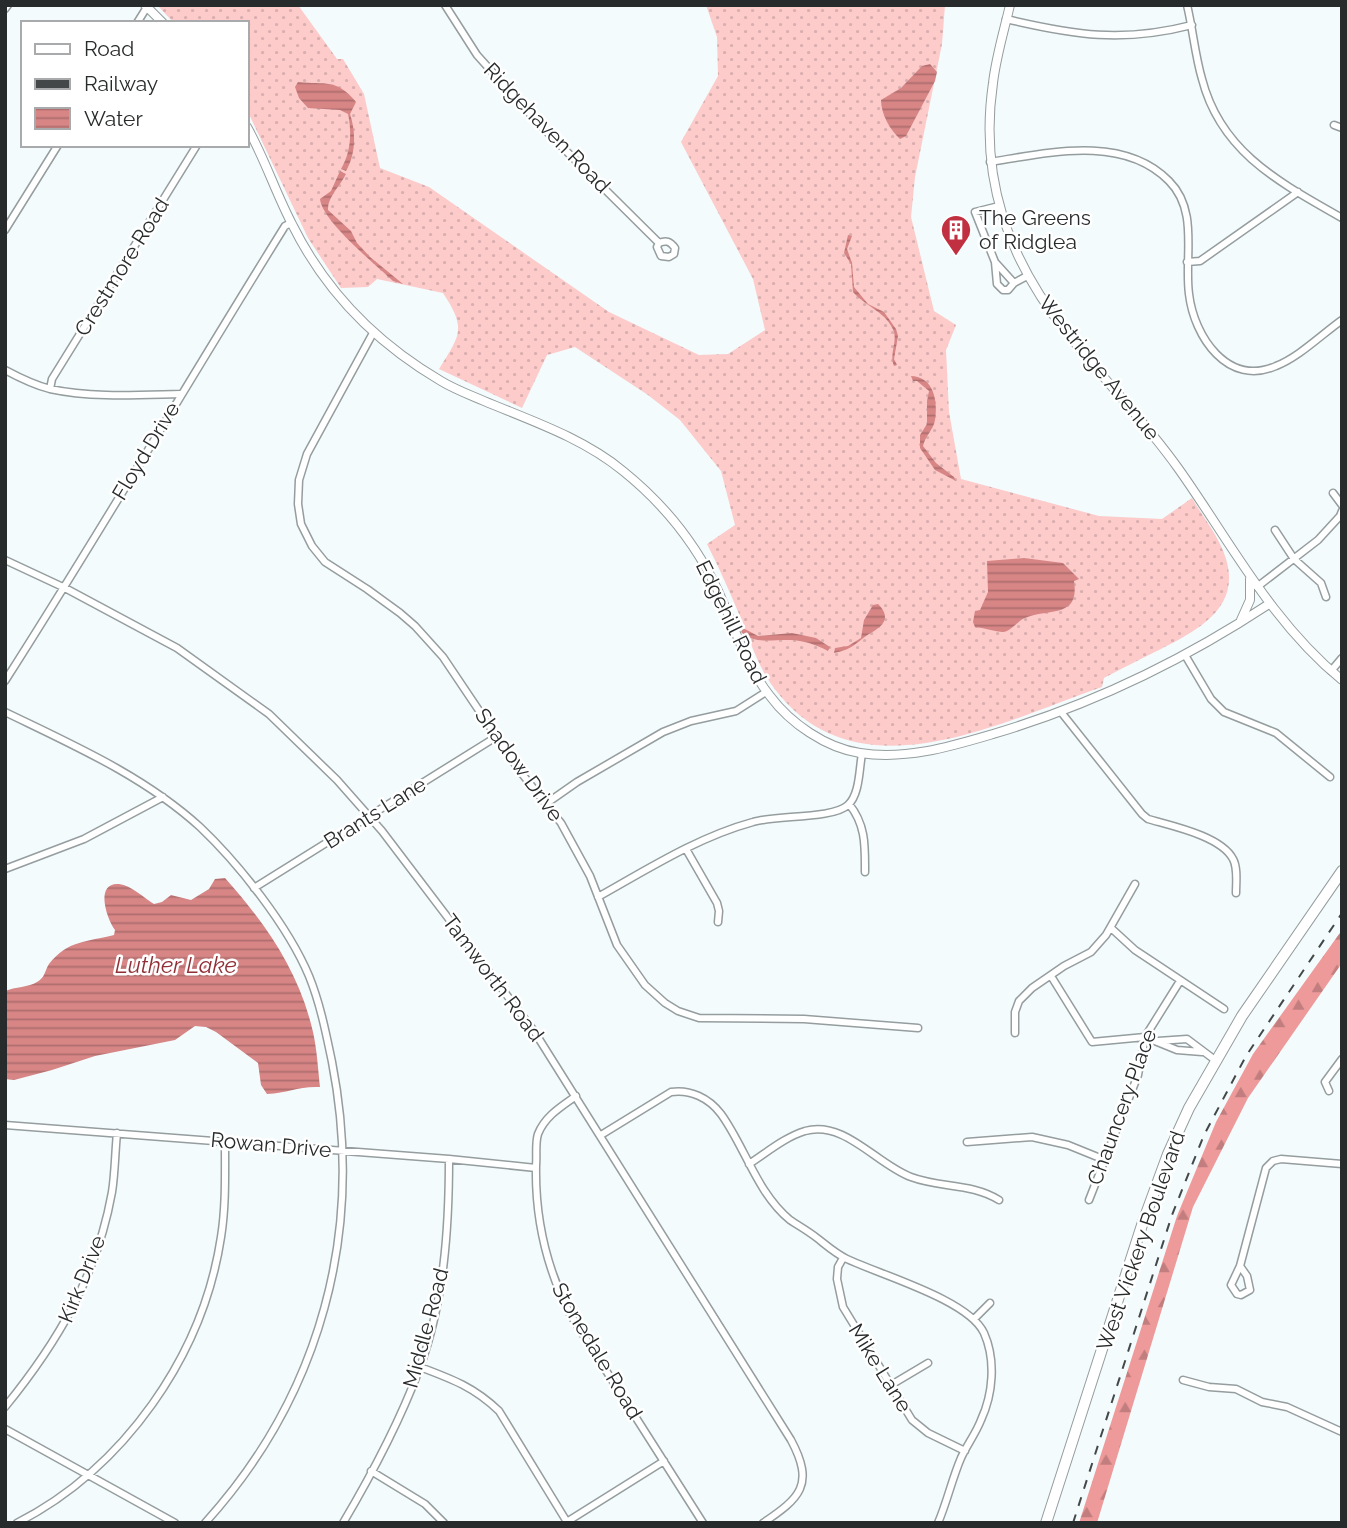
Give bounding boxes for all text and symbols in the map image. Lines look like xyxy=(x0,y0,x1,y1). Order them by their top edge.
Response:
legend xyxy=(21,21,248,147)
text: Road xyxy=(84,36,134,61)
street label: Ridgehaven Road xyxy=(479,57,616,198)
text: Railway xyxy=(84,71,158,96)
text: Water xyxy=(84,106,143,131)
street label: Crestmore Road xyxy=(69,193,174,340)
place label: The Greens of Ridglea xyxy=(979,205,1091,254)
building icon: The Greens of Ridglea xyxy=(939,213,973,257)
street label: Westridge Avenue xyxy=(1033,290,1165,445)
street label: Floyd Drive xyxy=(107,397,185,504)
street label: Edgehill Road xyxy=(691,556,772,688)
street label: Shadow Drive xyxy=(470,703,569,826)
street label: Brants Lane xyxy=(319,771,430,854)
street label: Tamworth Road xyxy=(437,909,549,1046)
water label: Luther Lake xyxy=(115,951,237,978)
street label: Chauncery Place xyxy=(1082,1025,1161,1188)
street label: Rowan Drive xyxy=(209,1127,333,1162)
street label: West Vickery Boulevard xyxy=(1091,1128,1190,1354)
street label: Kirk Drive xyxy=(53,1231,110,1326)
street label: Middle Road xyxy=(398,1265,453,1390)
street label: Stonedale Road xyxy=(547,1278,648,1424)
street label: Mike Lane xyxy=(843,1319,917,1417)

